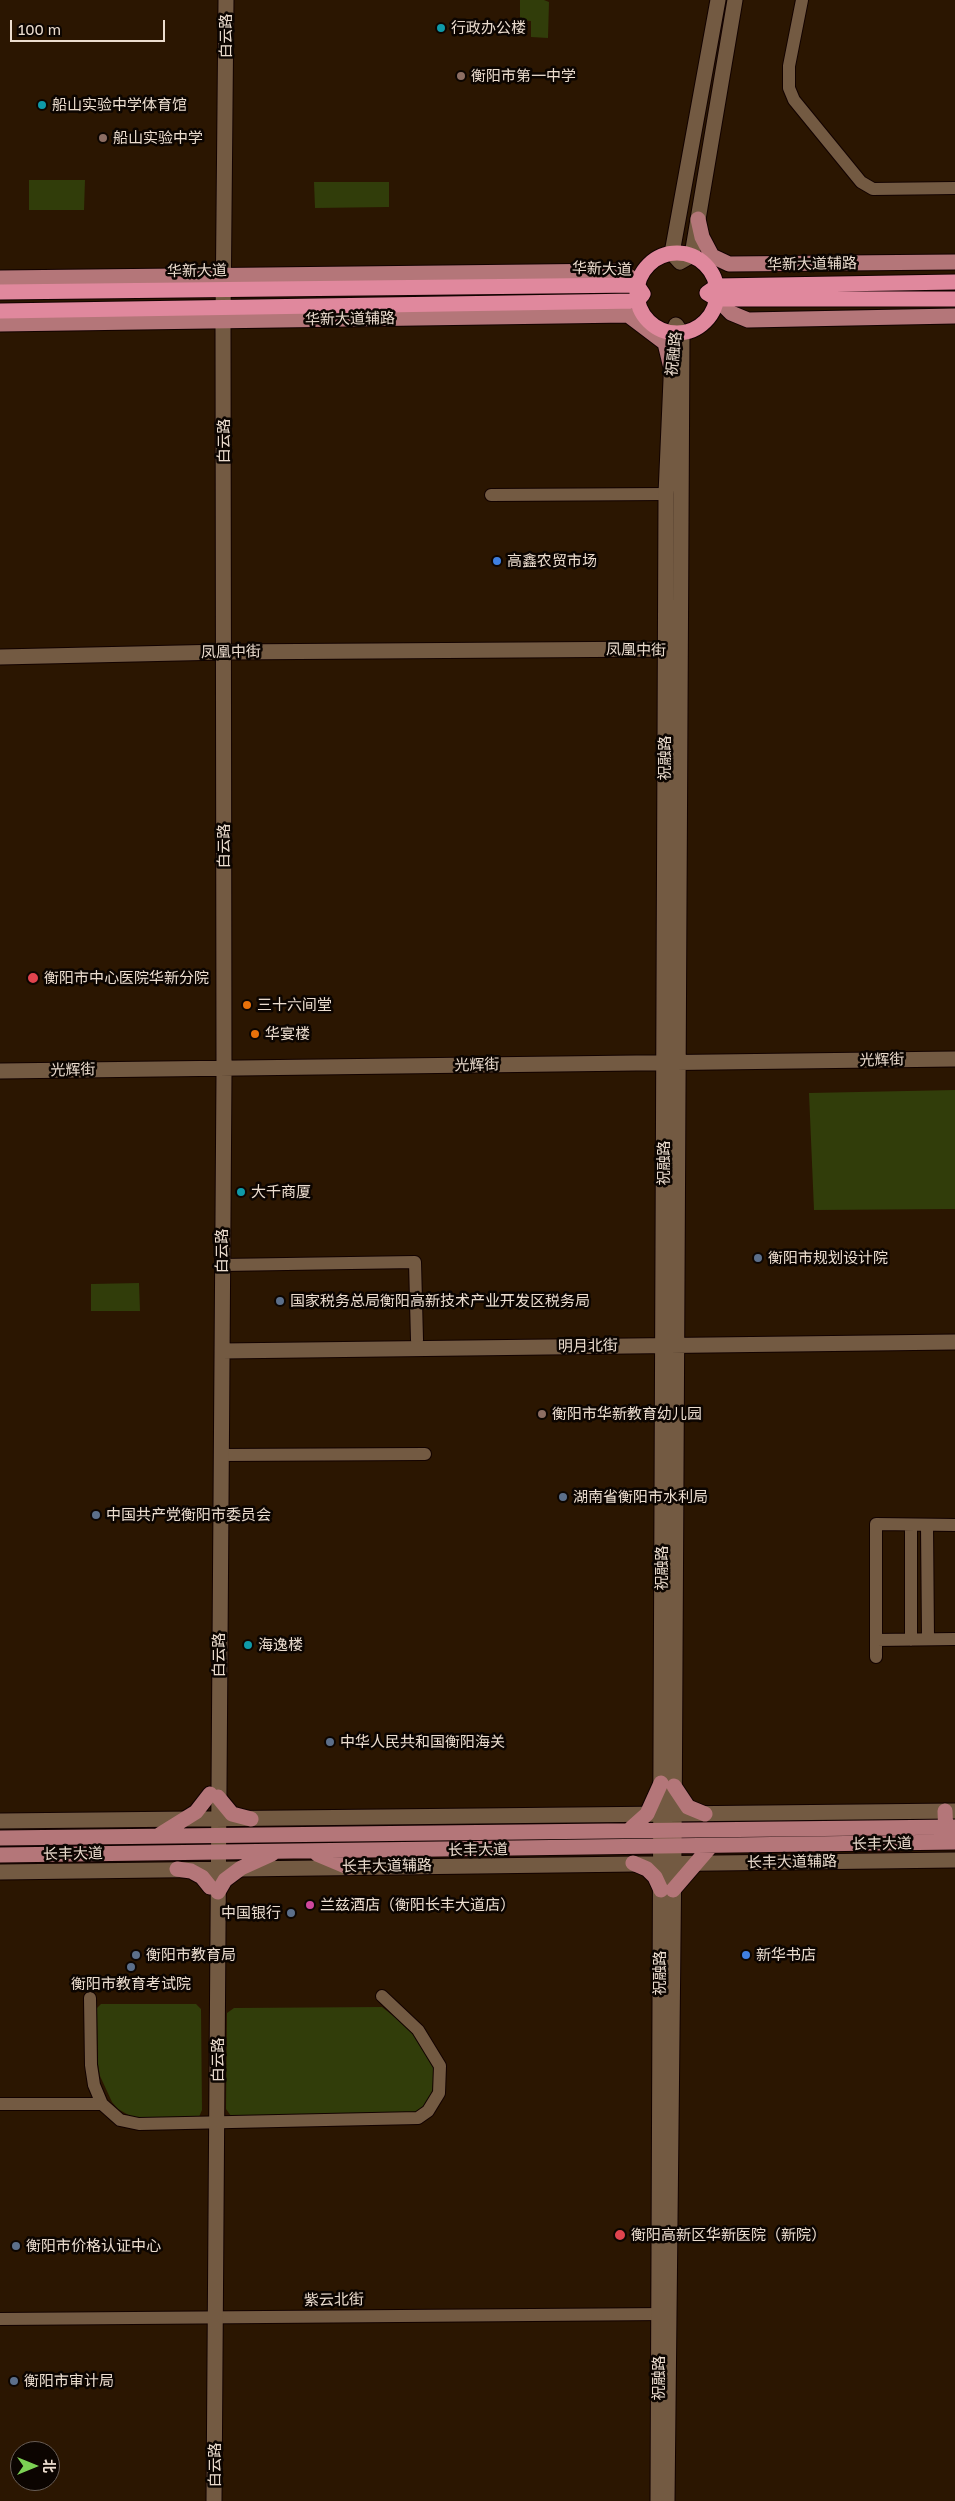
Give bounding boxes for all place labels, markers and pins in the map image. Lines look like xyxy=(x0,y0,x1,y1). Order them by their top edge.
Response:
place label: 行政办公楼 xyxy=(451,19,526,37)
marker: 行政办公楼 xyxy=(435,22,447,34)
place label: 衡阳市第一中学 xyxy=(471,67,576,85)
marker: 衡阳市第一中学 xyxy=(455,70,467,82)
place label: 船山实验中学体育馆 xyxy=(52,96,187,114)
marker: 船山实验中学体育馆 xyxy=(36,99,48,111)
place label: 船山实验中学 xyxy=(113,129,203,147)
marker: 船山实验中学 xyxy=(97,132,109,144)
place label: 高鑫农贸市场 xyxy=(507,552,597,570)
marker: 高鑫农贸市场 xyxy=(491,555,503,567)
place label: 衡阳市中心医院华新分院 xyxy=(44,969,209,987)
marker: 衡阳市中心医院华新分院 xyxy=(26,971,40,985)
place label: 三十六间堂 xyxy=(257,996,332,1014)
marker: 三十六间堂 xyxy=(241,999,253,1011)
place label: 华宴楼 xyxy=(265,1025,310,1043)
marker: 华宴楼 xyxy=(249,1028,261,1040)
place label: 大千商厦 xyxy=(251,1183,311,1201)
marker: 大千商厦 xyxy=(235,1186,247,1198)
place label: 衡阳市规划设计院 xyxy=(768,1249,888,1267)
marker: 衡阳市规划设计院 xyxy=(752,1252,764,1264)
place label: 国家税务总局衡阳高新技术产业开发区税务局 xyxy=(290,1292,590,1310)
marker: 国家税务总局衡阳高新技术产业开发区税务局 xyxy=(274,1295,286,1307)
place label: 衡阳市华新教育幼儿园 xyxy=(552,1405,702,1423)
marker: 衡阳市华新教育幼儿园 xyxy=(536,1408,548,1420)
place label: 湖南省衡阳市水利局 xyxy=(573,1488,708,1506)
marker: 湖南省衡阳市水利局 xyxy=(557,1491,569,1503)
place label: 中国共产党衡阳市委员会 xyxy=(106,1506,271,1524)
marker: 中国共产党衡阳市委员会 xyxy=(90,1509,102,1521)
place label: 海逸楼 xyxy=(258,1636,303,1654)
marker: 海逸楼 xyxy=(242,1639,254,1651)
place label: 中华人民共和国衡阳海关 xyxy=(340,1733,505,1751)
marker: 中华人民共和国衡阳海关 xyxy=(324,1736,336,1748)
place label: 兰兹酒店（衡阳长丰大道店） xyxy=(320,1896,515,1914)
marker: 兰兹酒店（衡阳长丰大道店） xyxy=(304,1899,316,1911)
place label: 中国银行 xyxy=(221,1904,281,1922)
marker: 中国银行 xyxy=(285,1907,297,1919)
place label: 衡阳市教育局 xyxy=(146,1946,236,1964)
place label: 新华书店 xyxy=(756,1946,816,1964)
marker: 衡阳市教育局 xyxy=(130,1949,142,1961)
marker: 新华书店 xyxy=(740,1949,752,1961)
marker: 衡阳市教育考试院 xyxy=(125,1961,137,1973)
place label: 衡阳市教育考试院 xyxy=(71,1975,191,1993)
place label: 衡阳高新区华新医院（新院） xyxy=(631,2226,826,2244)
marker: 衡阳高新区华新医院（新院） xyxy=(613,2228,627,2242)
place label: 衡阳市价格认证中心 xyxy=(26,2237,161,2255)
marker: 衡阳市价格认证中心 xyxy=(10,2240,22,2252)
place label: 衡阳市审计局 xyxy=(24,2372,114,2390)
marker: 衡阳市审计局 xyxy=(8,2375,20,2387)

